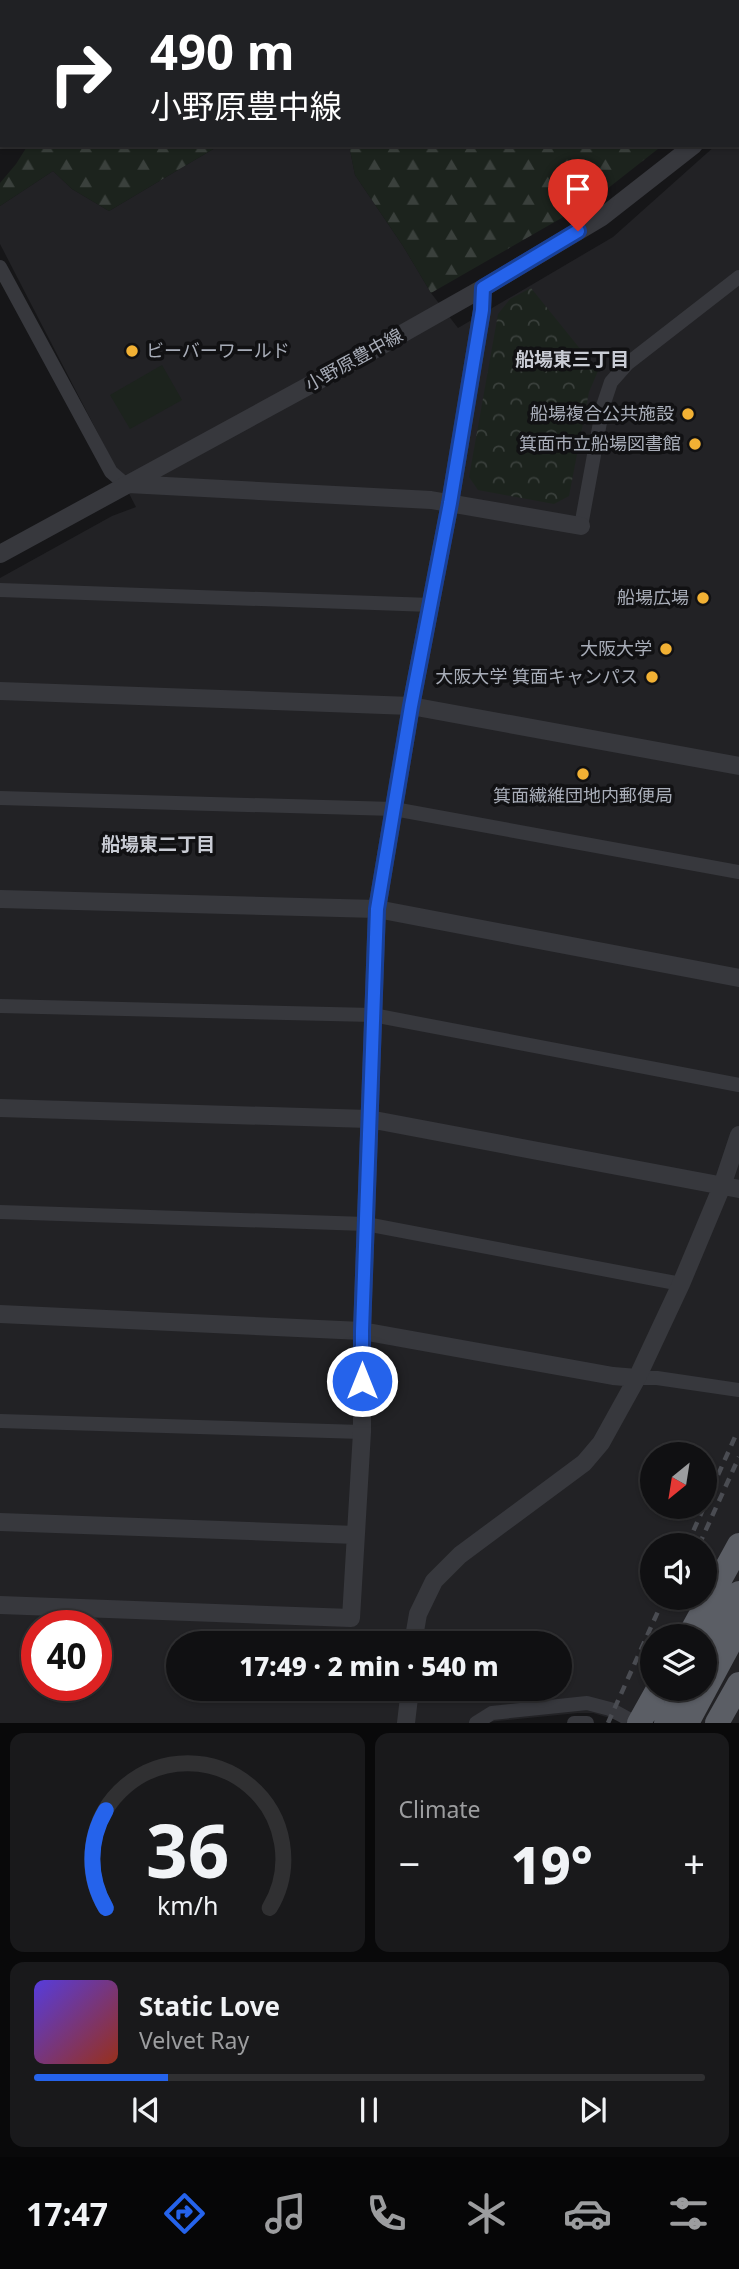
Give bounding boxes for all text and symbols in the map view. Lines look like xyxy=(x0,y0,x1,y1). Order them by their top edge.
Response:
text: 490 m xyxy=(150,18,295,84)
icon: right xyxy=(35,28,126,119)
text: 小野原豊中線 xyxy=(150,84,342,127)
pin xyxy=(548,159,608,231)
icon: arrive xyxy=(559,170,597,208)
street label: 小野原豊中線 xyxy=(300,322,407,396)
place label: ビーバーワールド xyxy=(146,338,290,362)
marker: ビーバーワールド xyxy=(124,343,140,359)
district label: 船場東三丁目 xyxy=(515,346,629,372)
place label: 船場複合公共施設 xyxy=(530,401,674,425)
marker: 船場複合公共施設 xyxy=(680,406,696,422)
place label: 箕面市立船場図書館 xyxy=(519,431,681,455)
marker: 箕面市立船場図書館 xyxy=(687,436,703,452)
place label: 船場広場 xyxy=(617,585,689,609)
marker: 船場広場 xyxy=(695,590,711,606)
place label: 大阪大学 xyxy=(580,636,652,660)
marker: 大阪大学 xyxy=(658,641,674,657)
place label: 大阪大学 箕面キャンパス xyxy=(435,664,638,688)
marker: 大阪大学 箕面キャンパス xyxy=(644,669,660,685)
marker: 箕面繊維団地内郵便局 xyxy=(575,766,591,782)
place label: 箕面繊維団地内郵便局 xyxy=(493,783,673,807)
district label: 船場東二丁目 xyxy=(101,831,215,857)
position arrow xyxy=(325,1344,399,1418)
north arrow xyxy=(640,1442,718,1519)
map controls xyxy=(640,1442,717,1701)
button: sound xyxy=(640,1533,717,1610)
speed limit sign: 40 xyxy=(21,1610,112,1701)
button: layers xyxy=(640,1624,717,1701)
text: 17:49 · 2 min · 540 m xyxy=(239,1648,499,1684)
text: Climate xyxy=(399,1793,481,1825)
text: 36 xyxy=(146,1801,229,1900)
text: 19° xyxy=(511,1828,593,1899)
text: − xyxy=(399,1837,420,1889)
text: + xyxy=(683,1837,705,1889)
text: km/h xyxy=(156,1888,218,1922)
text: Static Love xyxy=(139,1988,280,2024)
text: Velvet Ray xyxy=(139,2024,249,2056)
icon: previous xyxy=(127,2091,165,2129)
icon: pause xyxy=(350,2091,388,2129)
icon: next xyxy=(574,2091,612,2129)
icon: directions xyxy=(160,2189,209,2238)
icon: music xyxy=(261,2189,310,2238)
icon: phone xyxy=(362,2189,411,2238)
icon: climate xyxy=(462,2189,511,2238)
icon: car xyxy=(563,2189,612,2238)
icon: filters xyxy=(664,2189,713,2238)
text: 17:47 xyxy=(26,2192,108,2235)

